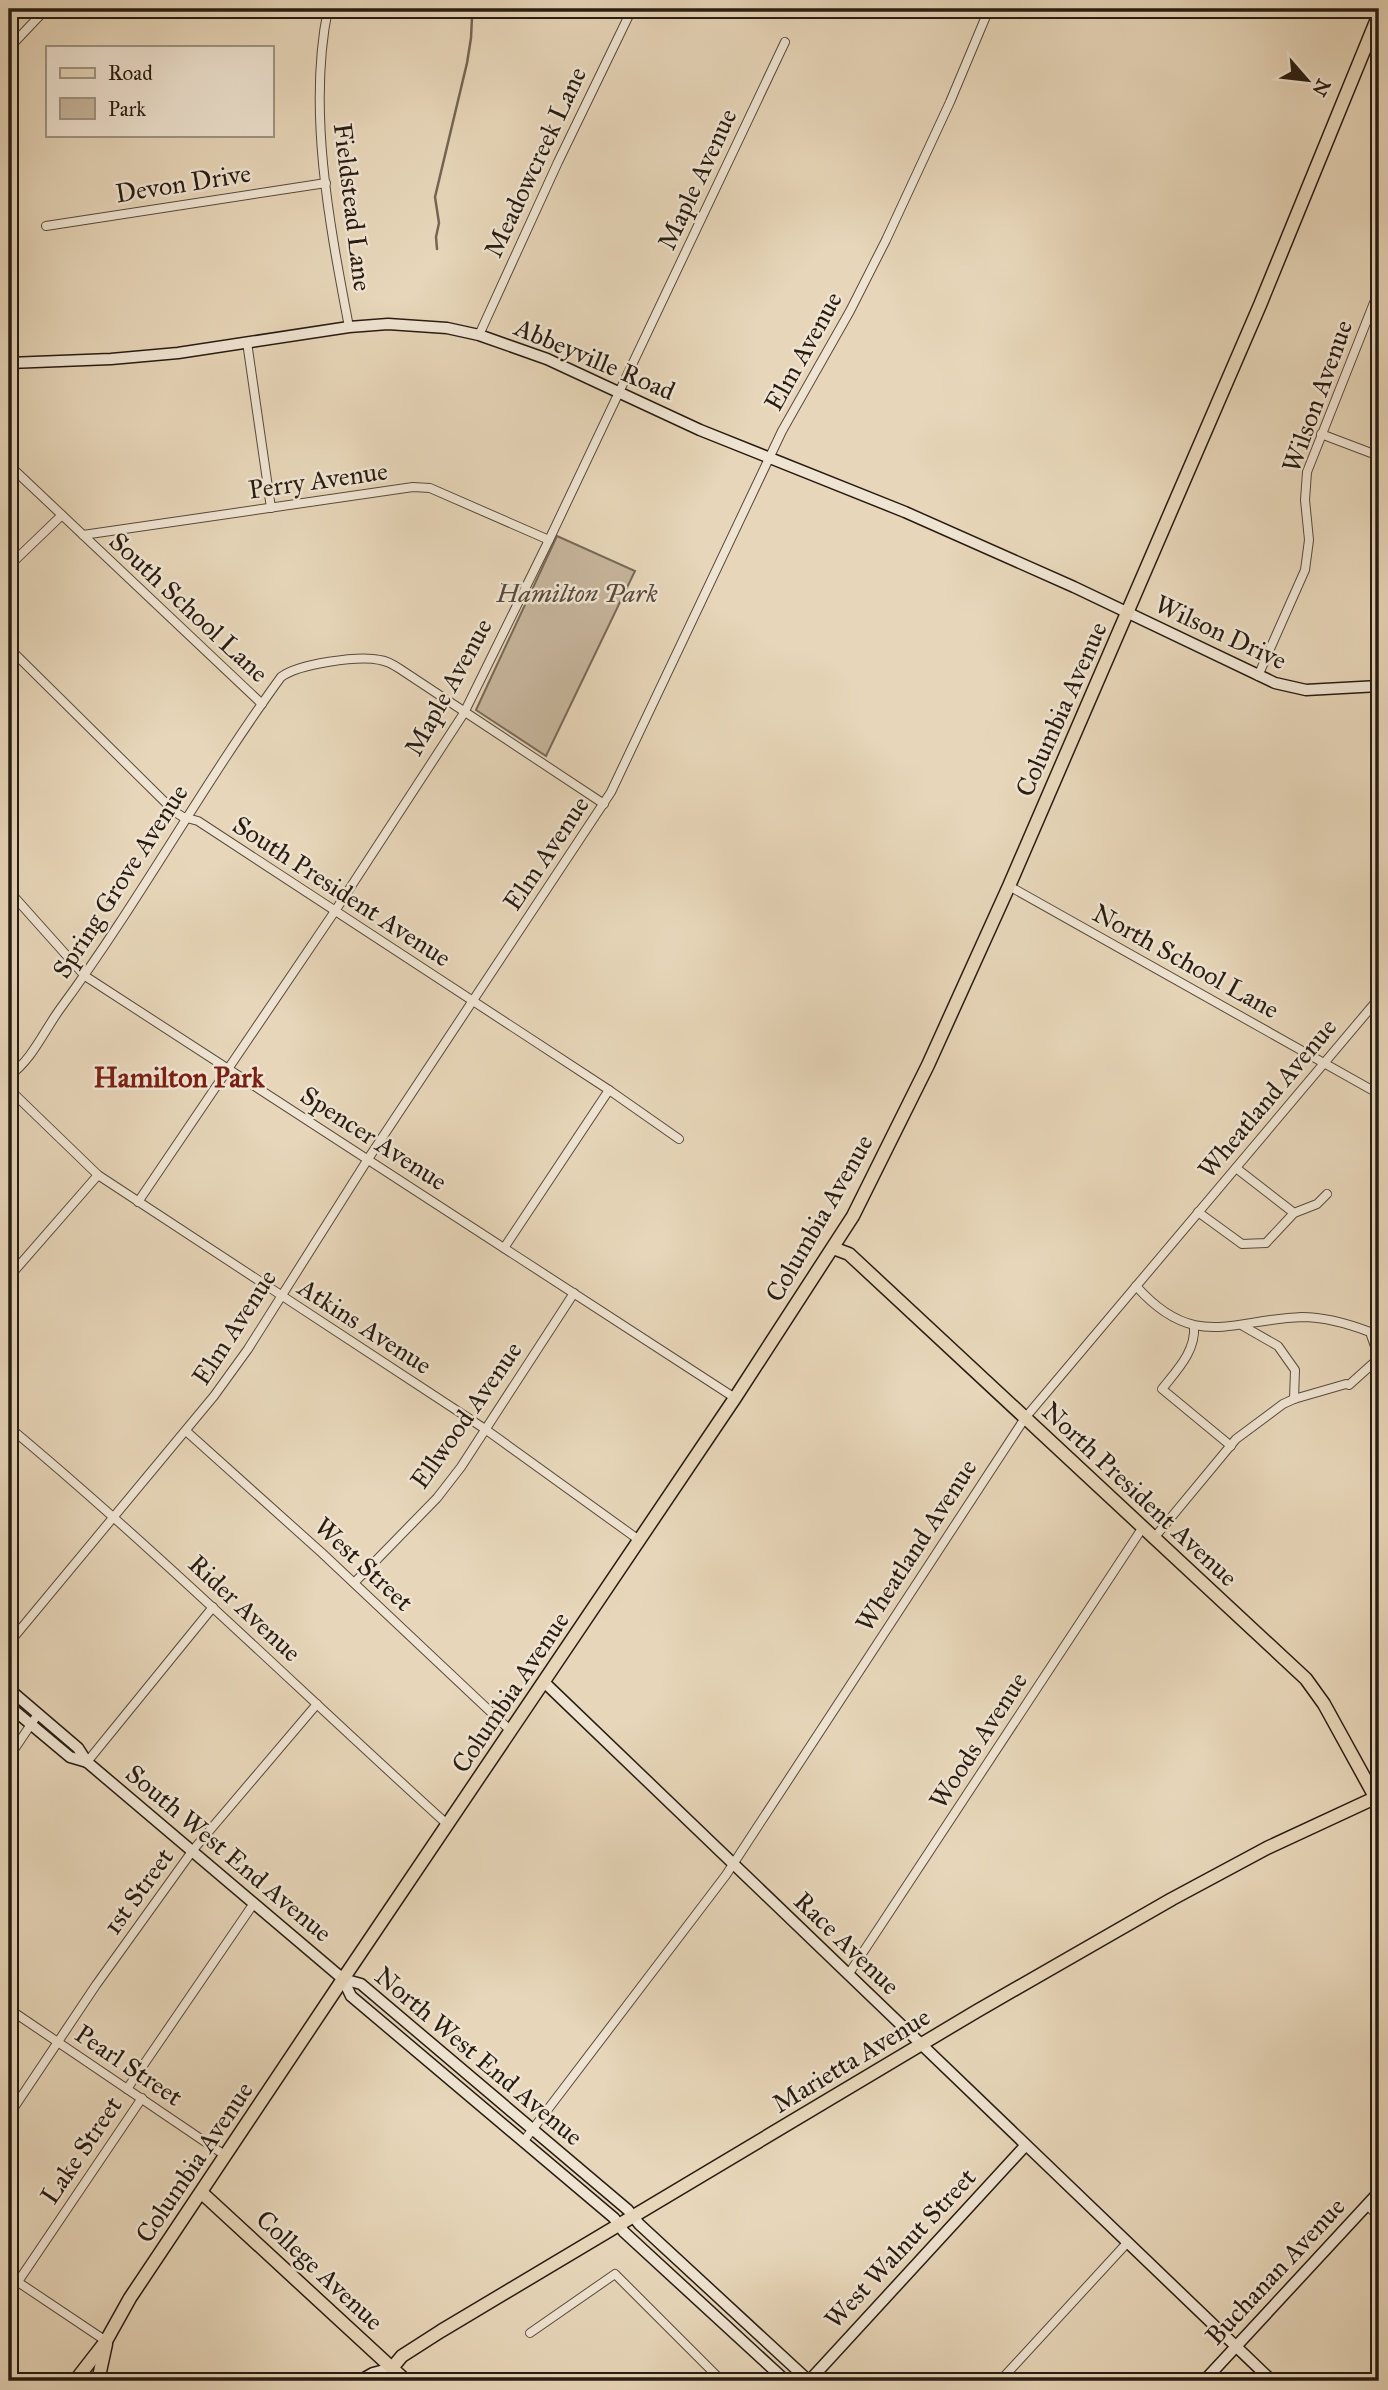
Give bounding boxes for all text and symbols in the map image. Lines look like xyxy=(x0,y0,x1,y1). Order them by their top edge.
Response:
legend xyxy=(46,46,273,136)
north arrow xyxy=(1272,46,1342,116)
text: Road xyxy=(108,60,153,86)
street label: Meadowcreek Lane xyxy=(477,62,593,262)
text: N xyxy=(1308,75,1336,100)
text: Park xyxy=(108,96,146,122)
street label: Maple Avenue xyxy=(650,103,744,255)
street label: Fieldstead Lane xyxy=(327,121,379,293)
street label: Devon Drive xyxy=(113,156,253,209)
street label: Elm Avenue xyxy=(757,286,849,416)
street label: Abbeyville Road xyxy=(509,310,680,407)
street label: Wilson Avenue xyxy=(1275,315,1359,476)
street label: Perry Avenue xyxy=(246,454,390,506)
street label: South School Lane xyxy=(103,525,275,689)
park label: Hamilton Park xyxy=(495,577,658,609)
street label: Wilson Drive xyxy=(1150,588,1292,676)
street label: Maple Avenue xyxy=(397,613,499,761)
street label: Columbia Avenue xyxy=(1008,617,1114,801)
street label: Spring Grove Avenue xyxy=(45,778,195,984)
street label: Elm Avenue xyxy=(496,790,596,916)
street label: South President Avenue xyxy=(227,808,457,974)
street label: North School Lane xyxy=(1087,897,1285,1026)
street label: Wheatland Avenue xyxy=(1191,1011,1343,1185)
district label: Hamilton Park xyxy=(94,1060,265,1095)
street label: Spencer Avenue xyxy=(295,1079,453,1197)
street label: Columbia Avenue xyxy=(758,1129,880,1307)
street label: Elm Avenue xyxy=(185,1263,283,1391)
street label: Atkins Avenue xyxy=(291,1270,438,1381)
street label: Ellwood Avenue xyxy=(403,1335,529,1495)
street label: North President Avenue xyxy=(1035,1395,1245,1593)
street label: Wheatland Avenue xyxy=(848,1453,984,1637)
street label: West Street xyxy=(308,1510,420,1618)
street label: Rider Avenue xyxy=(182,1548,308,1668)
street label: Columbia Avenue xyxy=(444,1605,576,1779)
street label: Woods Avenue xyxy=(922,1666,1034,1814)
street label: South West End Avenue xyxy=(119,1757,339,1949)
street label: 1st Street xyxy=(96,1841,180,1941)
street label: Race Avenue xyxy=(787,1885,907,2001)
street label: North West End Avenue xyxy=(368,1960,590,2153)
street label: Marietta Avenue xyxy=(766,2000,936,2120)
street label: Pearl Street xyxy=(69,2017,189,2113)
street label: Columbia Avenue xyxy=(128,2075,260,2249)
street label: Lake Street xyxy=(33,2090,129,2210)
street label: West Walnut Street xyxy=(818,2161,982,2335)
street label: Buchanan Avenue xyxy=(1198,2190,1352,2351)
street label: College Avenue xyxy=(250,2203,390,2337)

